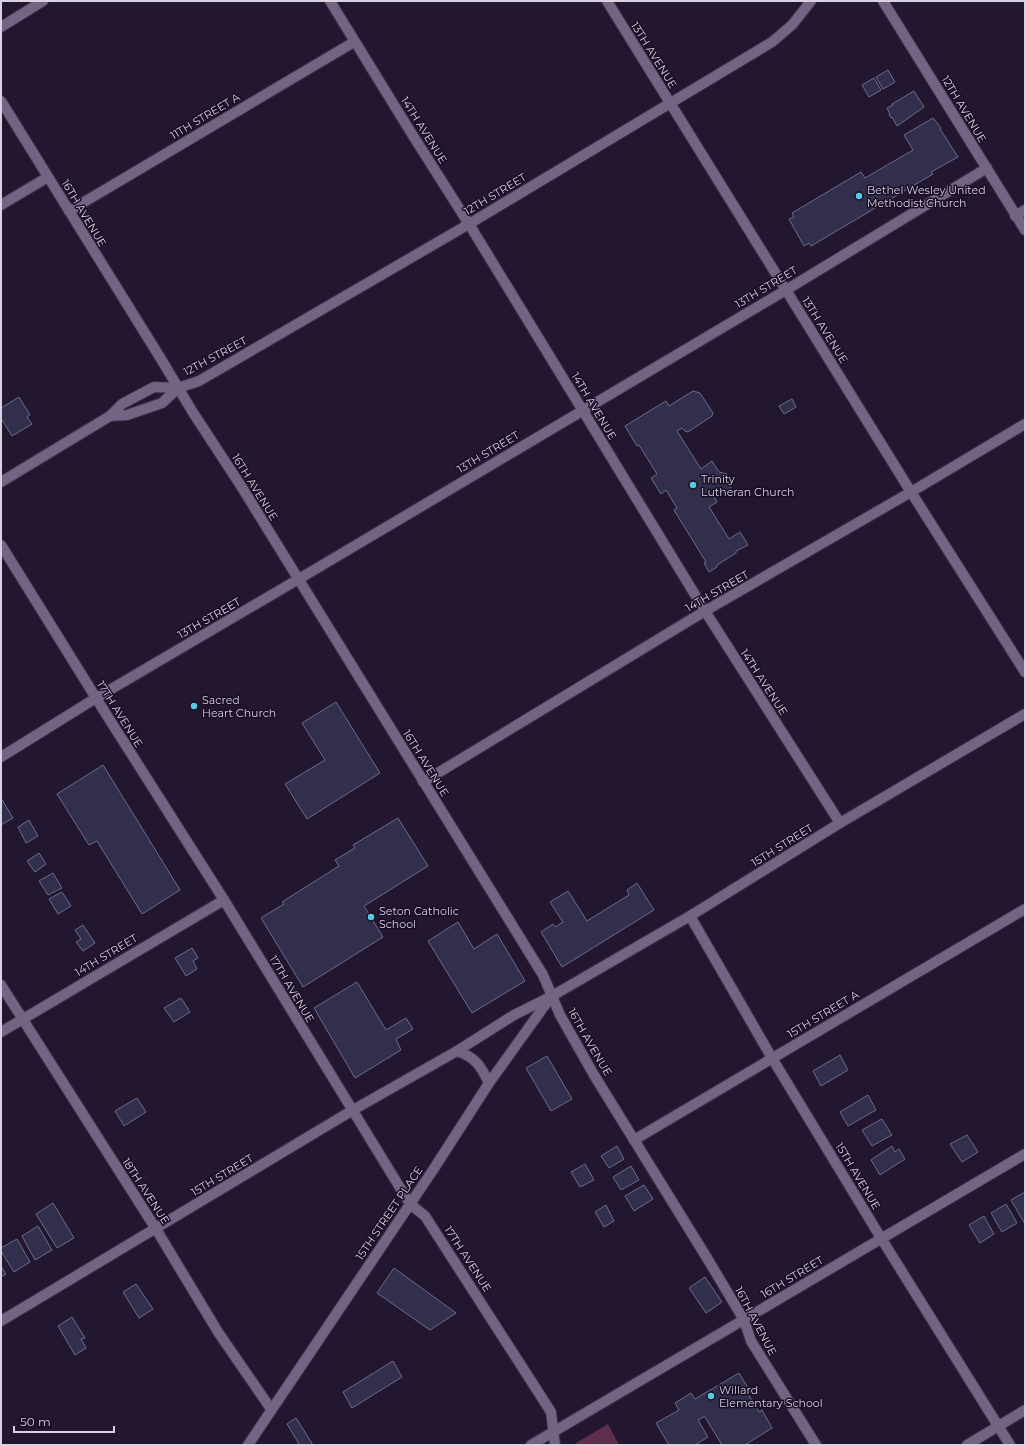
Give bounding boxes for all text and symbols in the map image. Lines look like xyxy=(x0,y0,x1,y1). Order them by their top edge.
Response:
street label: 13TH AVENUE xyxy=(628,19,680,91)
street label: 12TH AVENUE xyxy=(939,73,989,145)
street label: 11TH STREET A xyxy=(168,90,242,142)
street label: 14TH AVENUE xyxy=(398,94,450,166)
street label: 12TH STREET xyxy=(461,170,529,218)
street label: 16TH AVENUE xyxy=(58,177,110,249)
place label: Bethel Wesley United Methodist Church xyxy=(867,183,986,210)
marker: Bethel Wesley United Methodist Church xyxy=(854,191,864,201)
street label: 13TH STREET xyxy=(732,263,800,311)
street label: 13TH AVENUE xyxy=(799,294,851,366)
street label: 12TH STREET xyxy=(181,333,250,379)
street label: 14TH AVENUE xyxy=(568,370,620,442)
street label: 13TH STREET xyxy=(454,428,522,476)
street label: 16TH AVENUE xyxy=(229,451,281,523)
place label: Trinity Lutheran Church xyxy=(701,472,795,499)
marker: Trinity Lutheran Church xyxy=(688,480,698,490)
street label: 14TH STREET xyxy=(683,567,752,615)
street label: 13TH STREET xyxy=(175,594,243,642)
street label: 14TH AVENUE xyxy=(737,646,791,718)
street label: 17TH AVENUE xyxy=(94,678,146,750)
place label: Sacred Heart Church xyxy=(202,693,276,720)
marker: Sacred Heart Church xyxy=(189,701,199,711)
street label: 16TH AVENUE xyxy=(400,727,452,799)
street label: 15TH STREET xyxy=(749,820,816,870)
place label: Seton Catholic School xyxy=(379,904,459,931)
marker: Seton Catholic School xyxy=(366,912,376,922)
street label: 14TH STREET xyxy=(72,930,141,979)
street label: 17TH AVENUE xyxy=(266,953,318,1025)
street label: 15TH STREET A xyxy=(785,987,861,1041)
street label: 16TH AVENUE xyxy=(565,1006,615,1078)
street label: 15TH AVENUE xyxy=(833,1140,883,1212)
street label: 15TH STREET xyxy=(188,1151,256,1199)
street label: 18TH AVENUE xyxy=(119,1155,173,1227)
street label: 15TH STREET PLACE xyxy=(352,1163,426,1263)
street label: 17TH AVENUE xyxy=(441,1223,495,1295)
street label: 16TH STREET xyxy=(758,1252,826,1301)
street label: 16TH AVENUE xyxy=(732,1284,780,1358)
place label: Willard Elementary School xyxy=(719,1383,823,1410)
marker: Willard Elementary School xyxy=(706,1391,716,1401)
scale bar xyxy=(14,1408,114,1434)
text: 50 m xyxy=(20,1414,51,1429)

